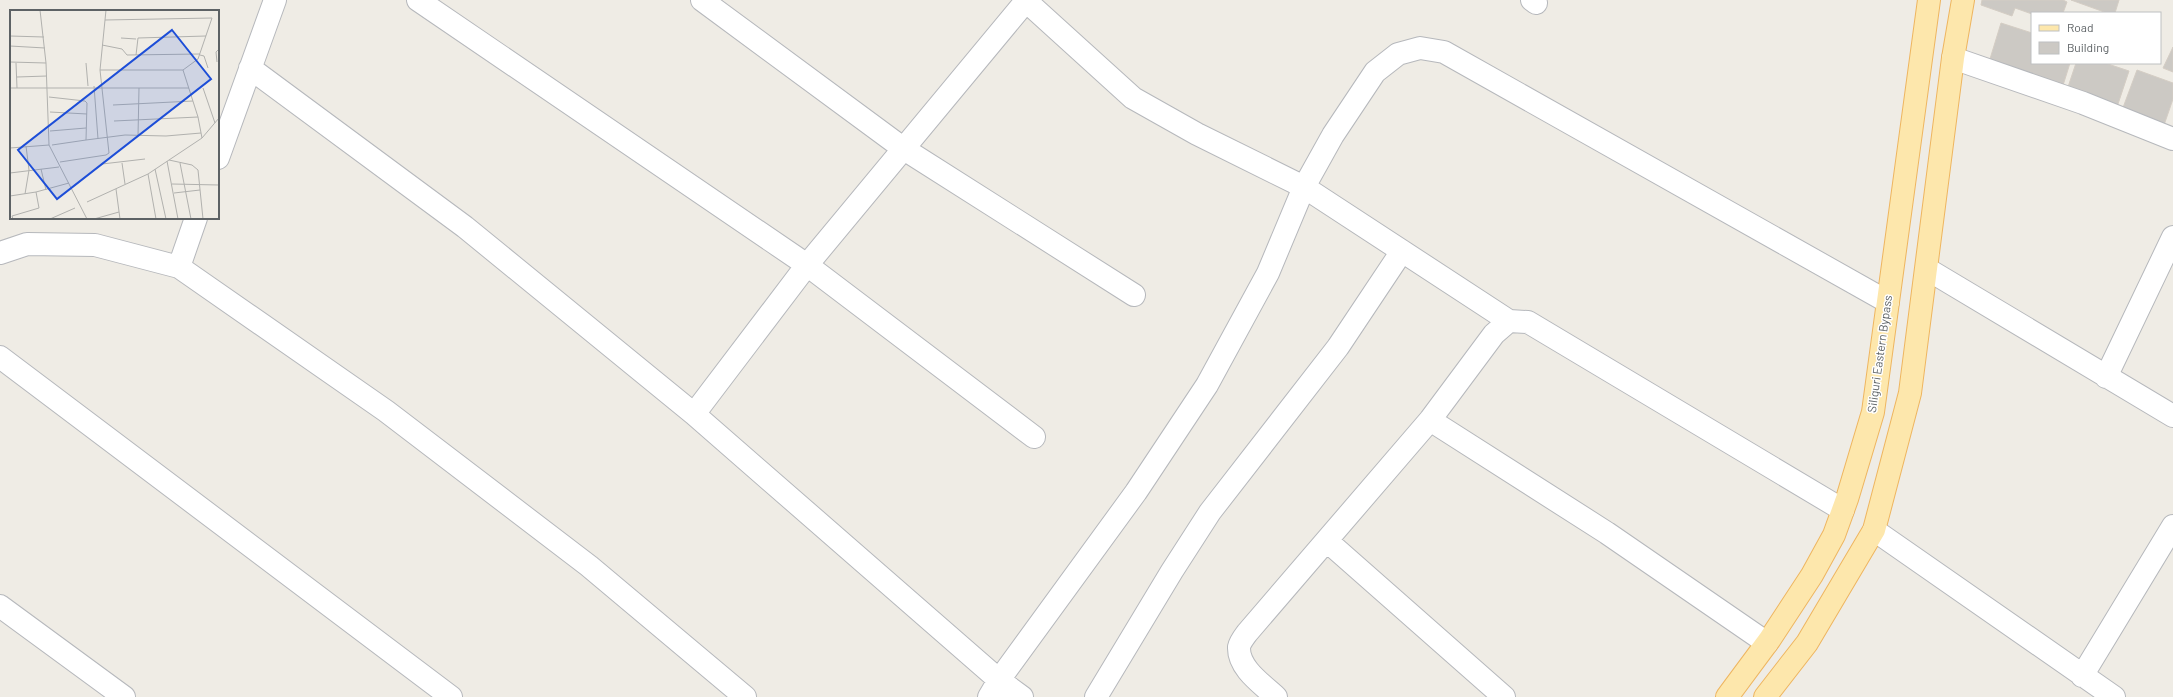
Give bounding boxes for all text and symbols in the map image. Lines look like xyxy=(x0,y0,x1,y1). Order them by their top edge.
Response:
inset map xyxy=(10,10,219,219)
legend xyxy=(2031,12,2161,64)
text: Road xyxy=(2067,20,2094,34)
text: Building xyxy=(2067,40,2109,54)
street label: Siliguri Eastern Bypass xyxy=(1864,294,1894,414)

